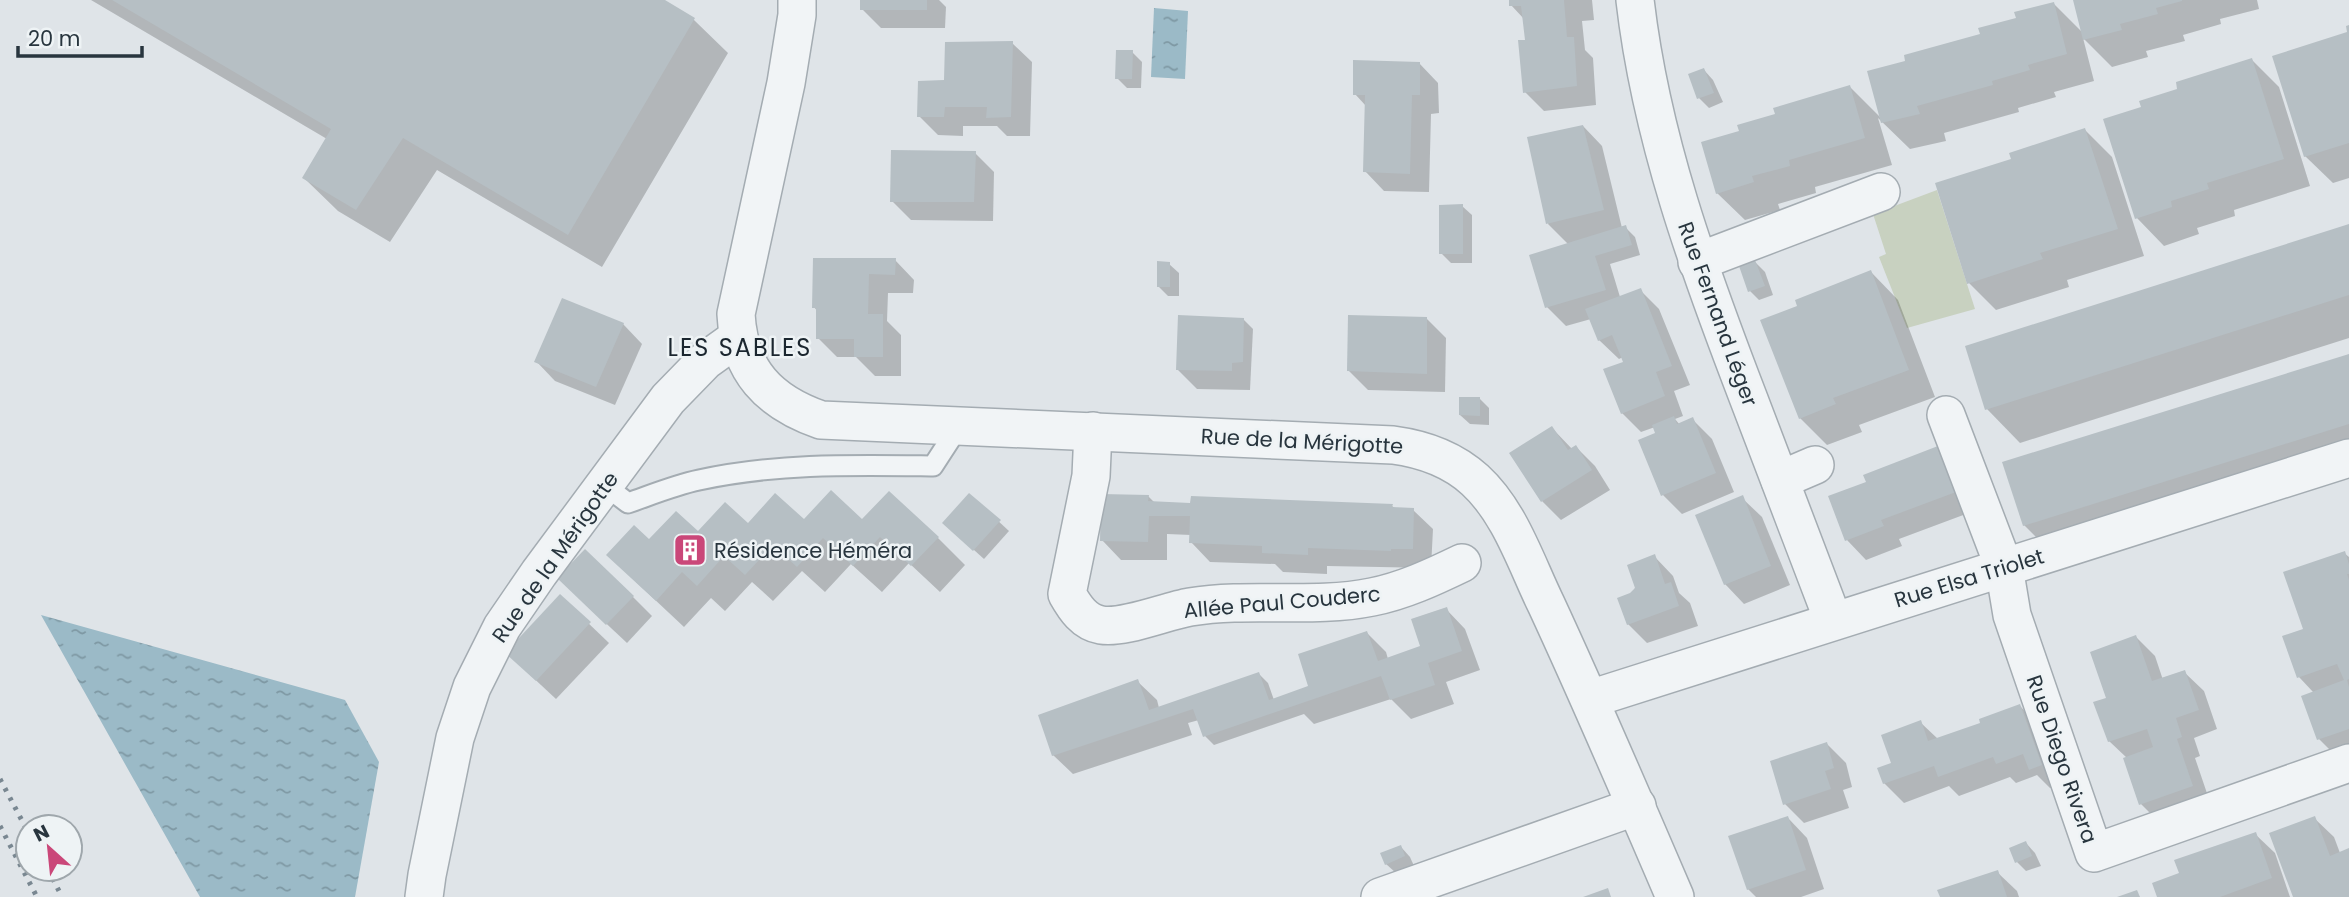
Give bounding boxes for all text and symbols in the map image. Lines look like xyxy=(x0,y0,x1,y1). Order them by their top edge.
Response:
scale bar xyxy=(18,14,142,58)
text: 20 m xyxy=(28,24,81,53)
street label: Rue Fernand Léger xyxy=(1671,218,1765,410)
district label: LES SABLES xyxy=(668,331,812,364)
street label: Rue de la Mérigotte xyxy=(1200,421,1404,461)
street label: Rue de la Mérigotte xyxy=(485,466,625,648)
building icon: Résidence Héméra xyxy=(671,531,709,569)
place label: Résidence Héméra xyxy=(714,536,912,565)
street label: Rue Elsa Triolet xyxy=(1891,541,2047,615)
street label: Allée Paul Couderc xyxy=(1182,579,1382,625)
street label: Rue Diego Rivera xyxy=(2020,671,2104,847)
north arrow xyxy=(14,813,84,883)
text: N xyxy=(29,818,54,849)

